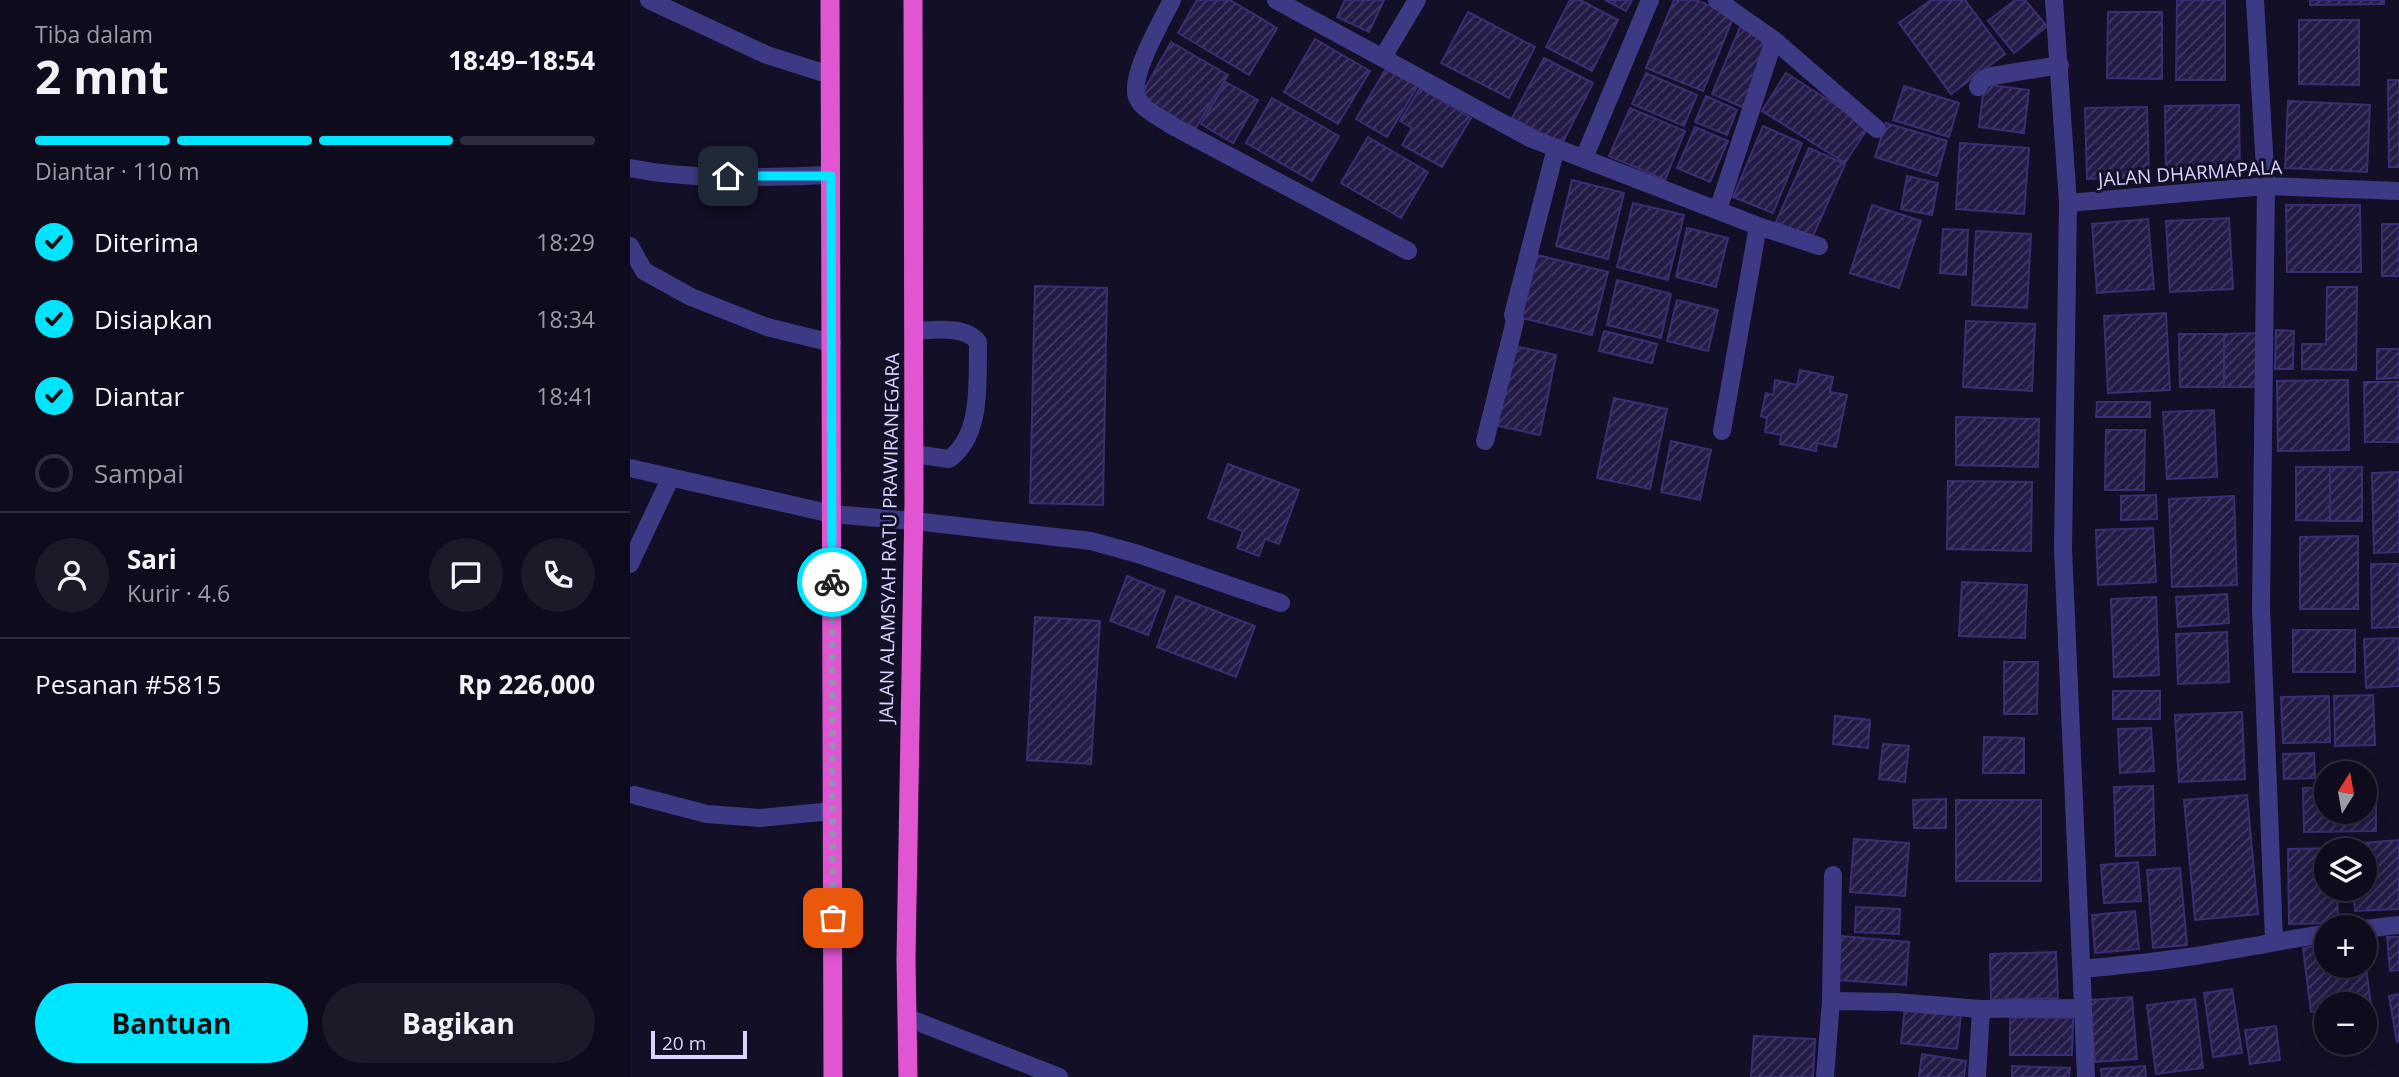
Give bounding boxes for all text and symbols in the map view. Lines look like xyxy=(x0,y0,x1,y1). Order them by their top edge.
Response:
text: Tiba dalam xyxy=(35,18,153,50)
text: 18:49–18:54 xyxy=(448,42,595,78)
text: 2 mnt xyxy=(35,45,169,107)
pin xyxy=(698,146,758,206)
street label: JALAN DHARMAPALA xyxy=(2095,154,2283,193)
text: Diantar · 110 m xyxy=(35,155,199,187)
icon: home xyxy=(709,157,747,195)
icon: check xyxy=(35,223,73,261)
text: Diterima xyxy=(94,224,199,260)
text: 18:29 xyxy=(536,226,595,258)
icon: check xyxy=(35,300,73,338)
text: Disiapkan xyxy=(94,301,213,337)
text: 18:34 xyxy=(536,303,595,335)
street label: JALAN ALAMSYAH RATU PRAWIRANEGARA xyxy=(873,353,905,725)
icon: check xyxy=(35,377,73,415)
text: Diantar xyxy=(94,378,184,414)
text: 18:41 xyxy=(536,380,595,412)
text: Sampai xyxy=(94,455,184,491)
button: person xyxy=(35,538,109,612)
button: chat xyxy=(429,538,503,612)
button: phone xyxy=(521,538,595,612)
text: Sari xyxy=(127,541,177,577)
courier xyxy=(797,547,867,617)
icon: bike xyxy=(813,563,851,601)
text: Kurir · 4.6 xyxy=(127,577,230,609)
text: Pesanan #5815 xyxy=(35,666,221,702)
text: Rp 226,000 xyxy=(458,666,595,702)
north arrow xyxy=(2314,761,2376,824)
map controls xyxy=(2314,761,2377,1055)
button: layers xyxy=(2314,838,2377,901)
pin xyxy=(803,888,863,948)
icon: bag xyxy=(814,899,852,937)
button: + xyxy=(2314,915,2377,978)
button: Bantuan xyxy=(35,983,308,1063)
button: Bagikan xyxy=(322,983,595,1063)
button: − xyxy=(2314,992,2377,1055)
scale bar xyxy=(651,1028,747,1060)
text: 20 m xyxy=(662,1030,706,1056)

